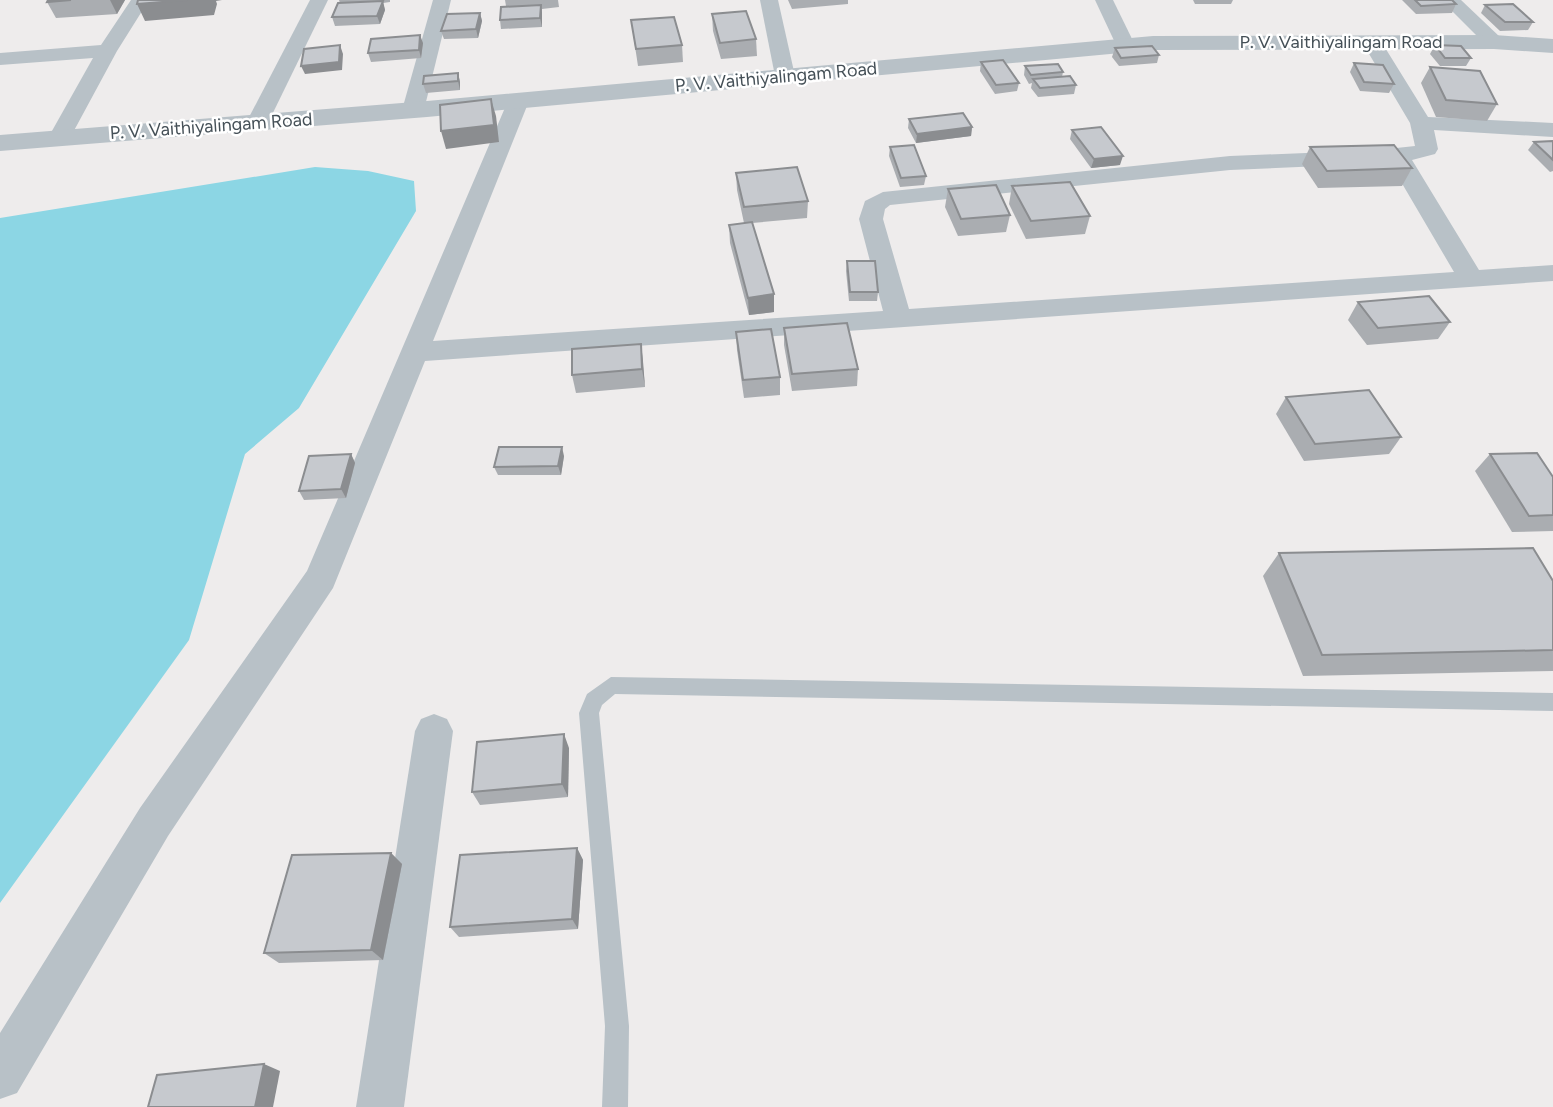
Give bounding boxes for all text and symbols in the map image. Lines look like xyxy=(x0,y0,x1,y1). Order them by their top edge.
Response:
street label: P. V. Vaithiyalingam Road xyxy=(1240,31,1442,53)
street label: P. V. Vaithiyalingam Road xyxy=(674,57,878,97)
street label: P. V. Vaithiyalingam Road xyxy=(109,108,313,144)

